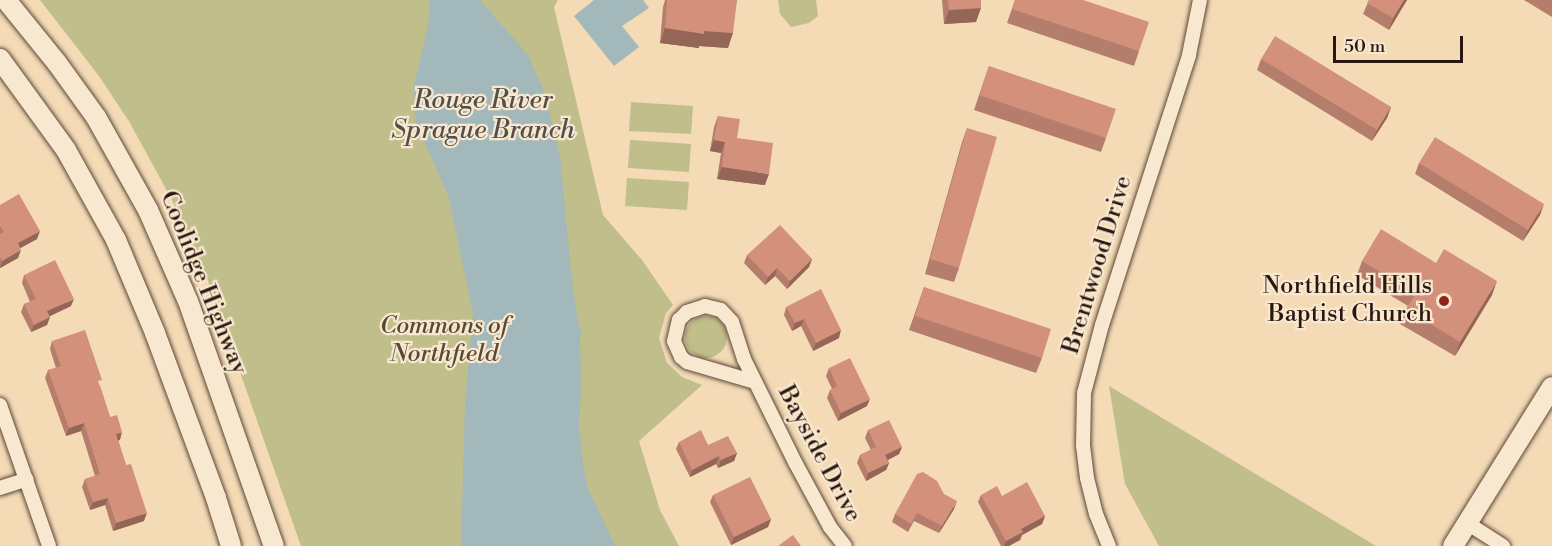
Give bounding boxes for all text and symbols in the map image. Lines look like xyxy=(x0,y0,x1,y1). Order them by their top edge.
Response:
scale bar xyxy=(1336,24,1466,62)
text: 50 m xyxy=(1344,35,1385,58)
water label: Rouge River Sprague Branch xyxy=(391,85,575,146)
street label: Brentwood Drive xyxy=(1057,172,1139,358)
street label: Coolidge Highway xyxy=(153,187,253,379)
place label: Northfield Hills Baptist Church xyxy=(1262,273,1432,329)
marker: Northfield Hills Baptist Church xyxy=(1437,294,1451,308)
park label: Commons of Northfield xyxy=(380,313,508,369)
street label: Bayside Drive xyxy=(771,381,867,527)

